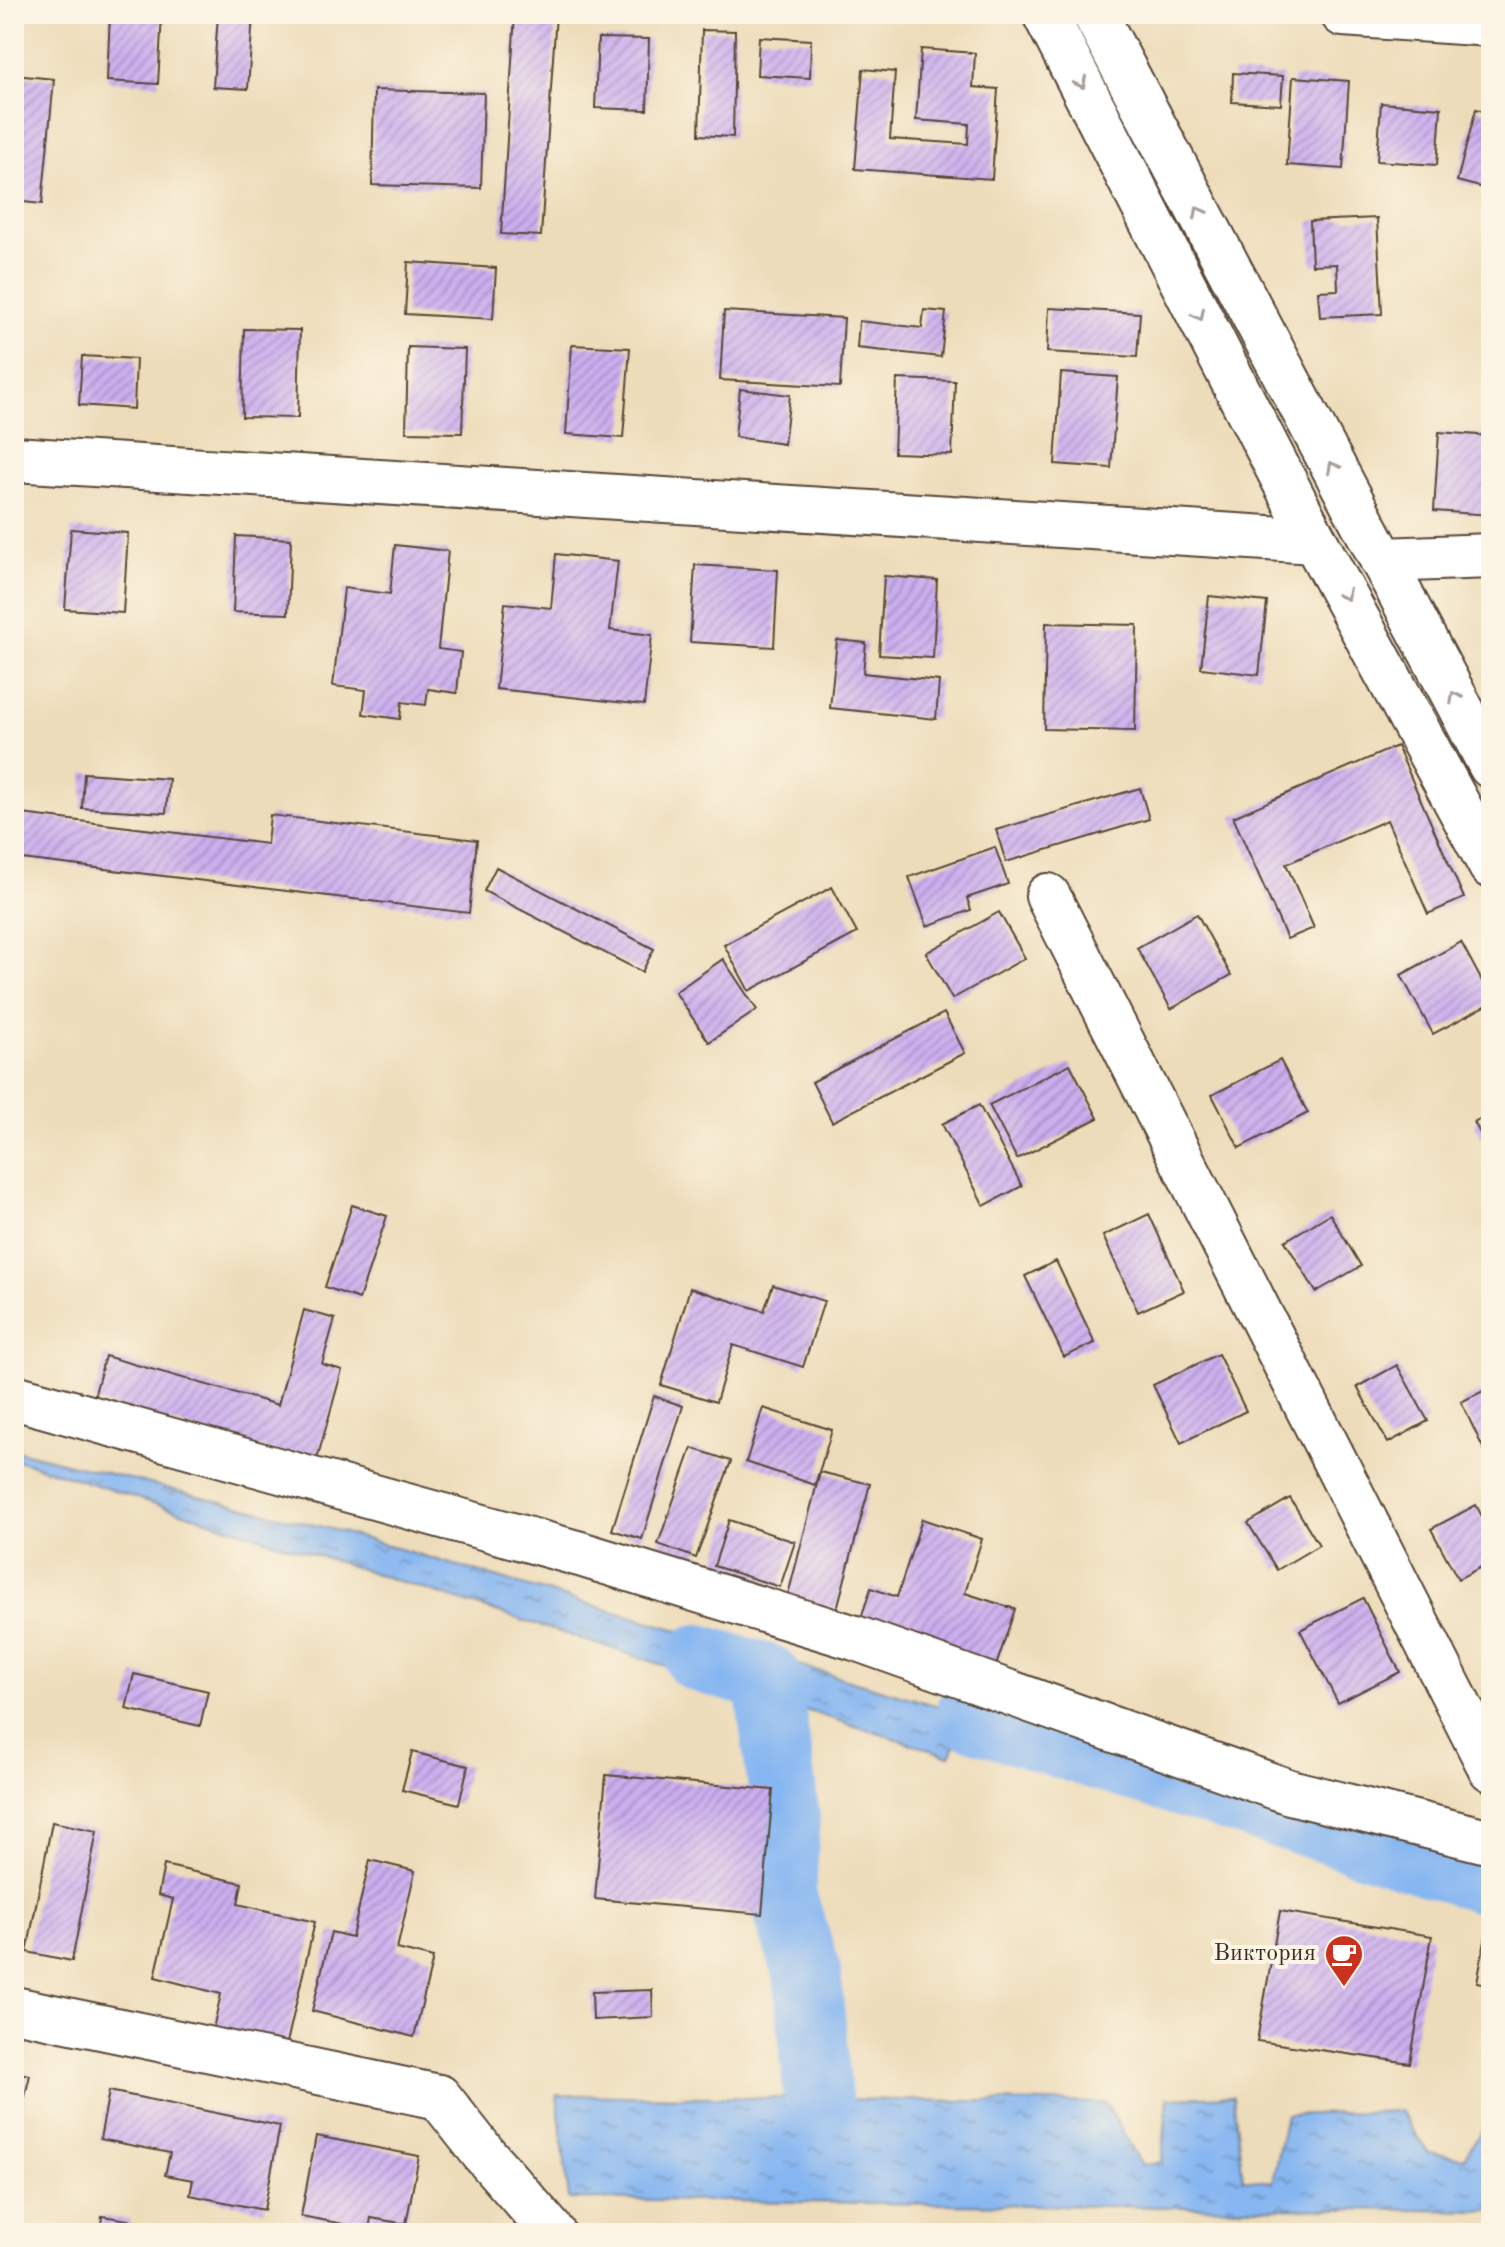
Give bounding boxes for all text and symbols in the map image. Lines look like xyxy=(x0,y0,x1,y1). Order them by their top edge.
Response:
one-way arrow xyxy=(1071,75,1086,90)
one-way arrow xyxy=(1194,206,1209,221)
one-way arrow xyxy=(1190,306,1205,321)
one-way arrow xyxy=(1328,461,1343,475)
one-way arrow xyxy=(1335,587,1350,602)
one-way arrow xyxy=(1449,691,1464,705)
cafe icon: Виктория xyxy=(1323,1933,1365,1988)
place label: Виктория xyxy=(1213,1942,1316,1966)

